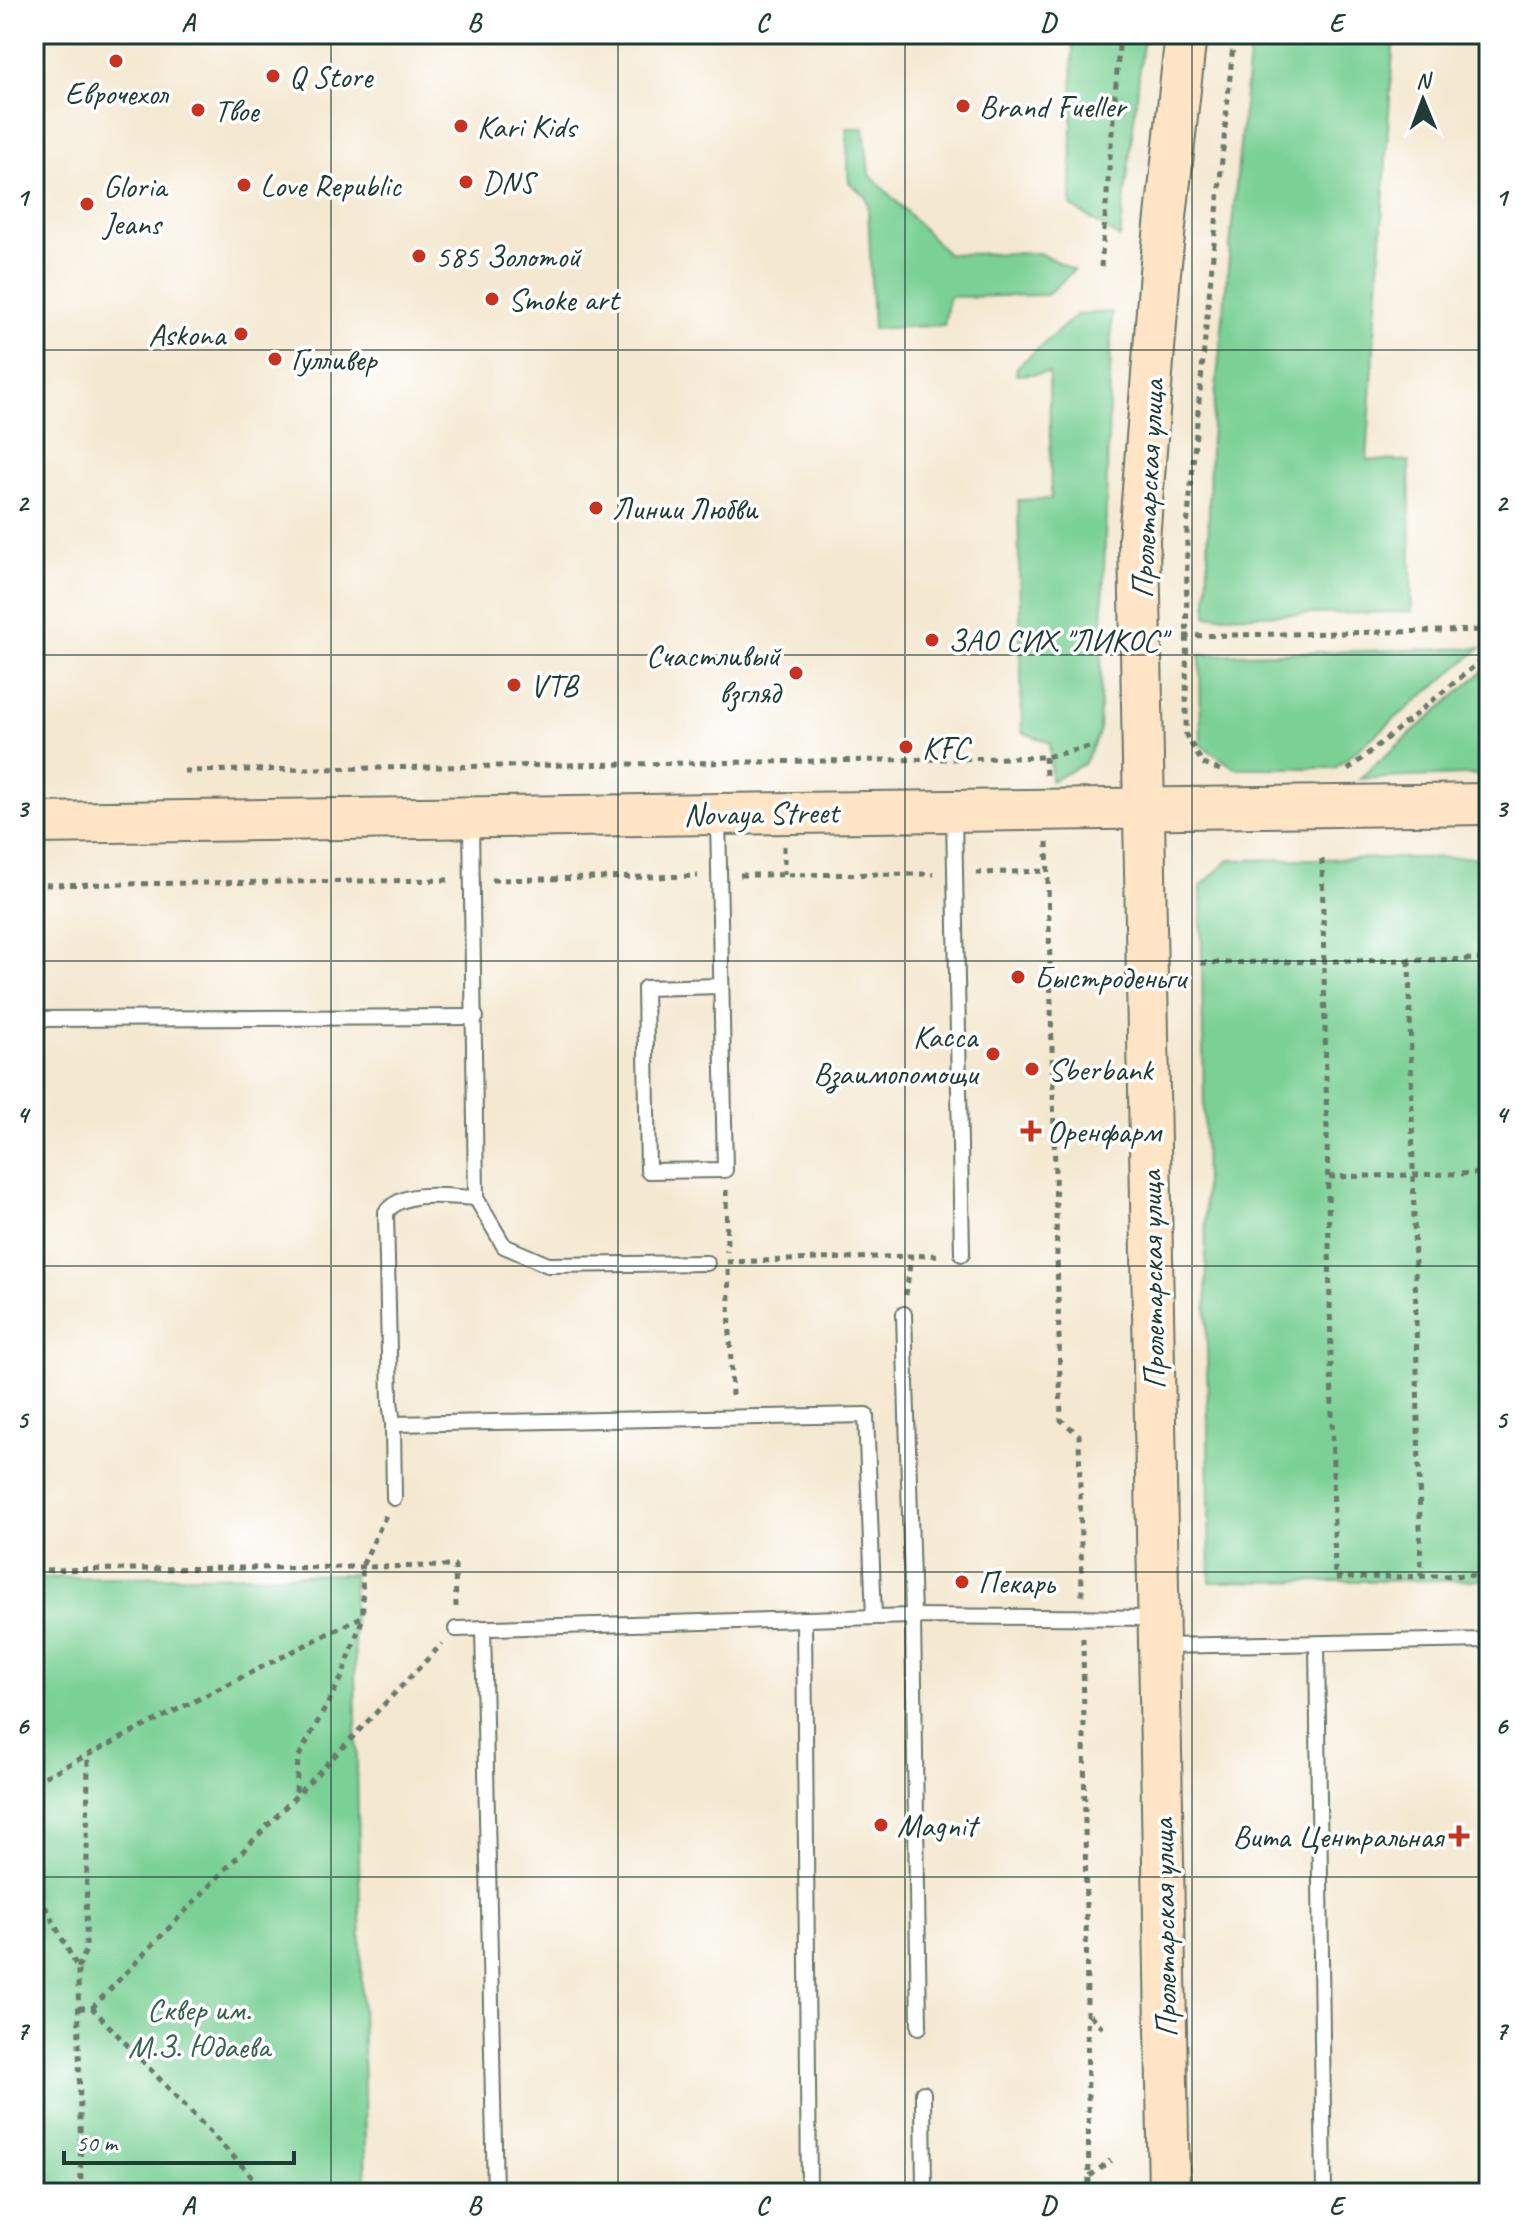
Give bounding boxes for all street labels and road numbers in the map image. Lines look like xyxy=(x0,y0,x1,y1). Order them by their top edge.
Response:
street label: Пролетарская улица xyxy=(1121,377,1174,599)
street label: Novaya Street xyxy=(683,792,842,835)
street label: Пролетарская улица xyxy=(1130,1168,1175,1390)
street label: Пролетарская улица xyxy=(1142,1816,1187,2038)

